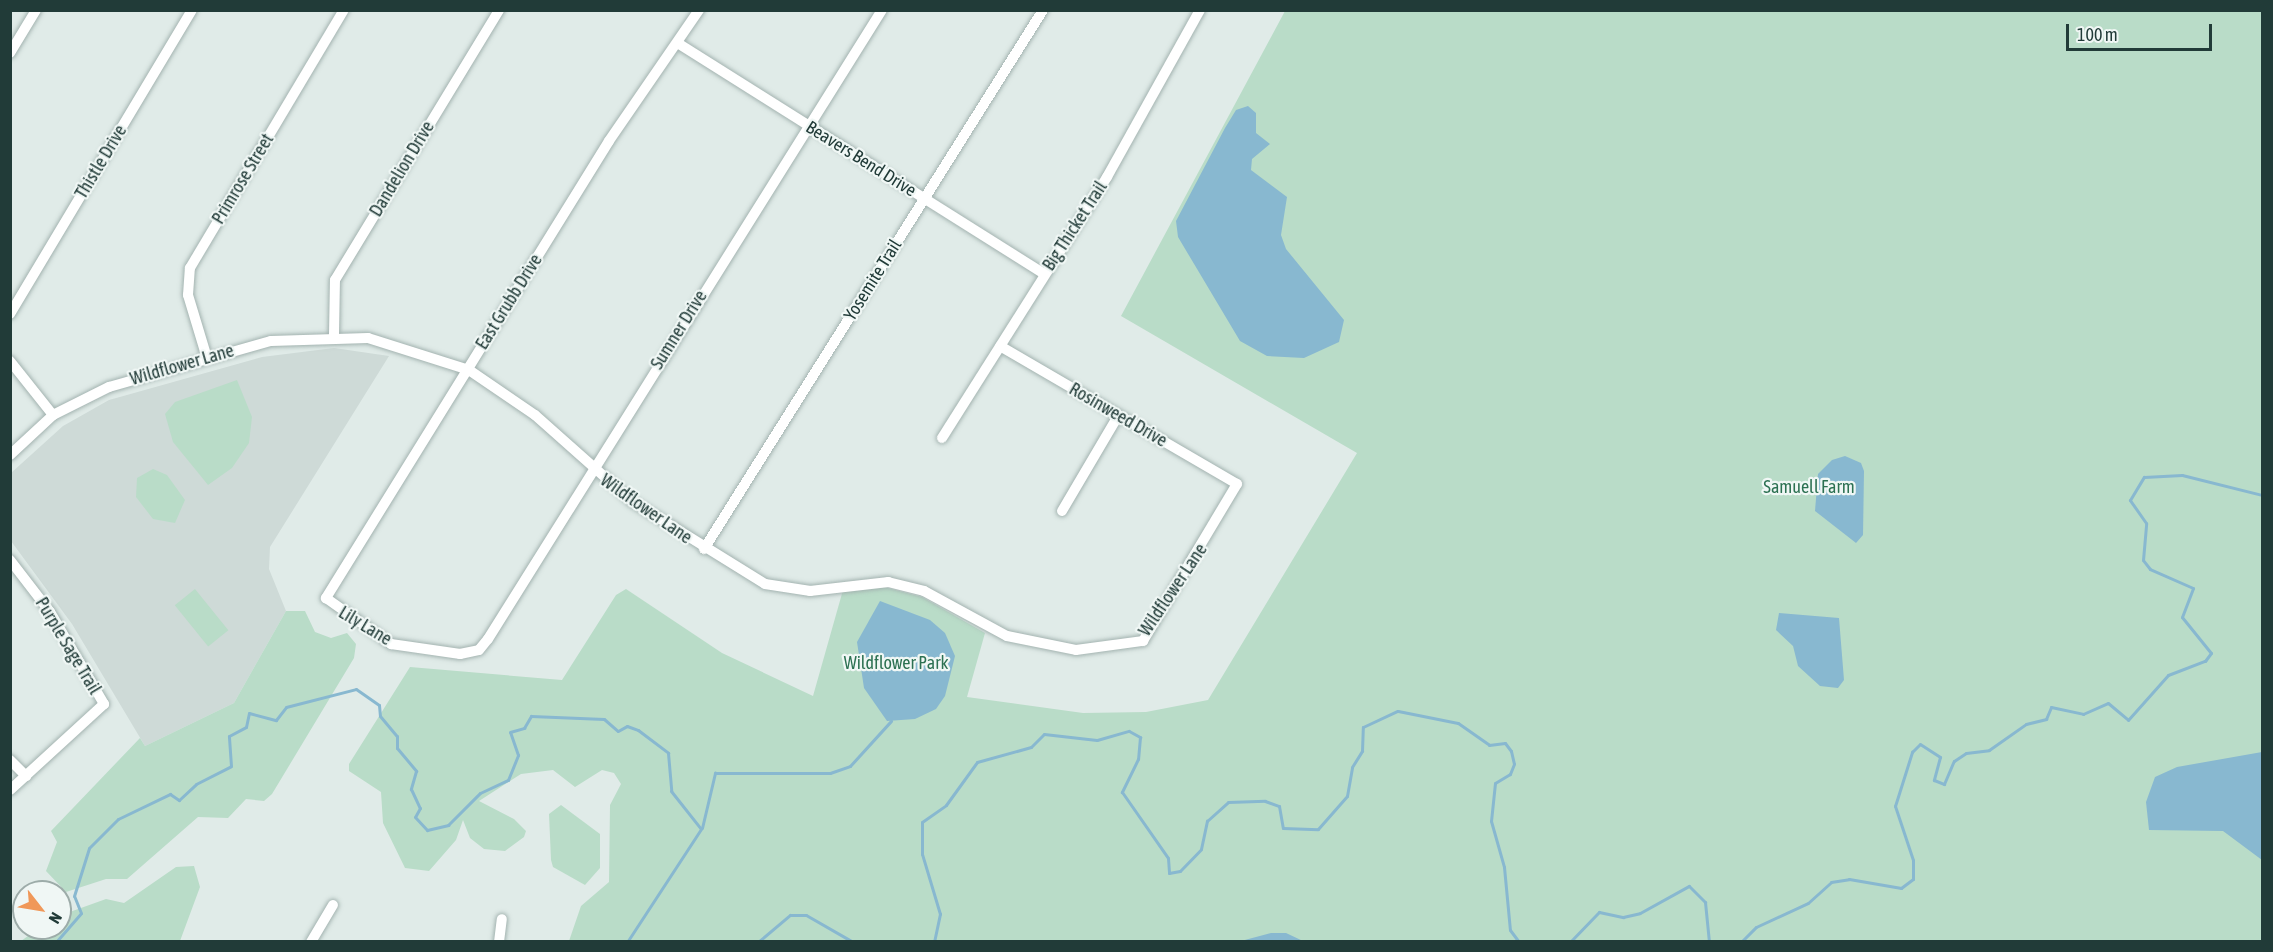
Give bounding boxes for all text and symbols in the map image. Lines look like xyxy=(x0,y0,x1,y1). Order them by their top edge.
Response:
scale bar xyxy=(2069,12,2214,50)
text: 100 m xyxy=(2077,24,2118,45)
street label: Beavers Bend Drive xyxy=(802,116,920,202)
street label: Dandelion Drive xyxy=(365,117,439,221)
street label: Thistle Drive xyxy=(71,121,131,203)
street label: Primrose Street xyxy=(208,130,278,228)
street label: Big Thicket Trail xyxy=(1038,177,1112,275)
street label: Yosemite Trail xyxy=(840,235,906,325)
street label: East Grubb Drive xyxy=(471,250,547,354)
street label: Sumner Drive xyxy=(646,287,712,373)
street label: Wildflower Lane xyxy=(128,340,236,390)
street label: Rosinweed Drive xyxy=(1065,378,1171,452)
street label: Wildflower Lane xyxy=(596,469,696,549)
park label: Samuell Farm xyxy=(1763,476,1855,498)
street label: Wildflower Lane xyxy=(1134,540,1212,640)
street label: Purple Sage Trail xyxy=(31,593,105,699)
street label: Lily Lane xyxy=(335,602,395,650)
park label: Wildflower Park xyxy=(844,652,948,674)
north arrow xyxy=(12,880,72,940)
text: N xyxy=(46,910,66,927)

